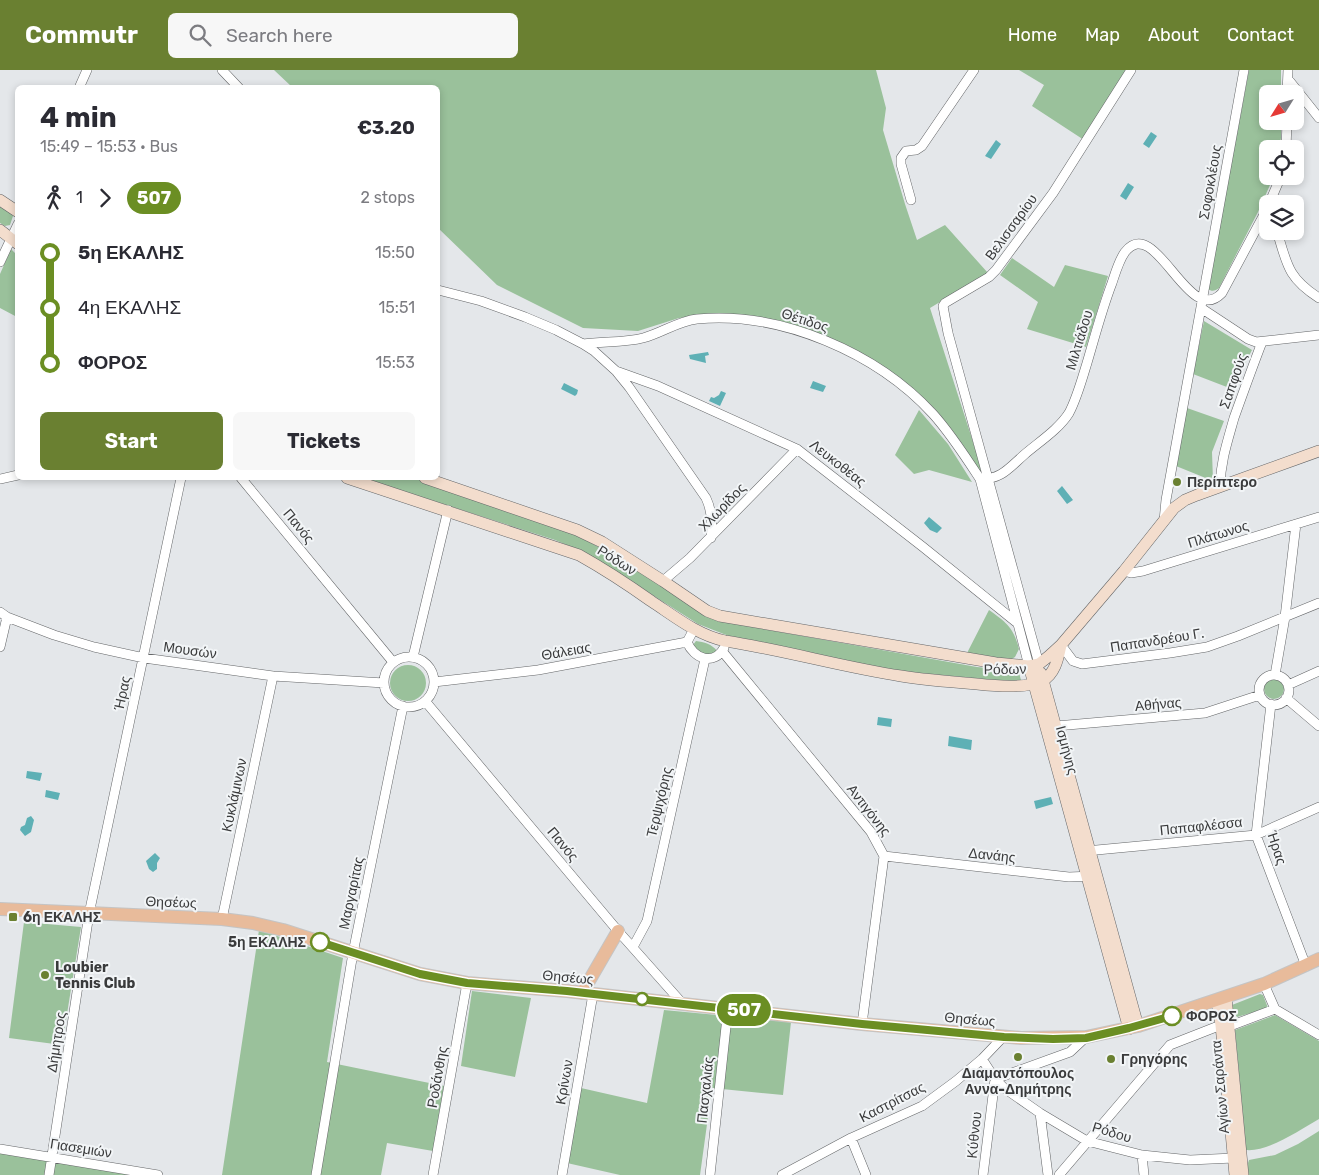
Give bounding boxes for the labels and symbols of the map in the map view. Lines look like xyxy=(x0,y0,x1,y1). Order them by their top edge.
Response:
north arrow xyxy=(1259,85,1304,130)
street label: Σοφοκλέους xyxy=(1196,143,1225,221)
street label: Βελισσαρίου xyxy=(982,191,1041,264)
street label: Θέτιδος xyxy=(779,305,831,336)
street label: Μιλτιάδου xyxy=(1062,308,1097,372)
street label: Σαπφούς xyxy=(1216,351,1251,411)
street label: Λευκοθέας xyxy=(806,436,869,491)
place label: Περίπτερο xyxy=(1187,474,1257,491)
marker: Περίπτερο xyxy=(1171,476,1183,488)
street label: Χλωρίδος xyxy=(695,480,750,535)
street label: Πανός xyxy=(279,506,318,547)
street label: Πλάτωνος xyxy=(1186,517,1251,552)
street label: Ρόδων xyxy=(594,542,639,579)
street label: Παπανδρέου Γ. xyxy=(1109,625,1205,656)
street label: Μουσών xyxy=(162,638,218,663)
street label: Θάλειας xyxy=(540,639,593,664)
street label: Ρόδων xyxy=(983,661,1027,678)
street label: Ήρας xyxy=(110,674,134,713)
street label: Αθήνας xyxy=(1134,694,1182,715)
street label: Ισμήνης xyxy=(1052,724,1081,777)
street label: Κυκλάμινων xyxy=(218,757,251,834)
street label: Τερψιχόρης xyxy=(643,765,676,839)
street label: Αντιγόνης xyxy=(843,781,894,840)
street label: Παπαφλέσσα xyxy=(1159,814,1243,839)
street label: Πανός xyxy=(543,824,582,865)
street label: Ήρας xyxy=(1263,828,1290,867)
street label: Δανάης xyxy=(968,845,1016,866)
street label: Μαργαρίτας xyxy=(335,855,368,931)
street label: Θησέως xyxy=(145,893,197,912)
place label: 6η ΕΚΑΛΗΣ xyxy=(23,909,101,926)
marker: 6η ΕΚΑΛΗΣ xyxy=(7,911,19,923)
marker: 5η ΕΚΑΛΗΣ xyxy=(310,932,330,952)
place label: 5η ΕΚΑΛΗΣ xyxy=(228,934,306,951)
place label: Loubier Tennis Club xyxy=(55,959,135,992)
street label: Θησέως xyxy=(542,967,594,988)
marker: Loubier Tennis Club xyxy=(39,969,51,981)
unlabelled marker xyxy=(635,992,649,1006)
line badge: 507 xyxy=(715,994,773,1026)
marker: ΦΟΡΟΣ xyxy=(1162,1006,1182,1026)
place label: ΦΟΡΟΣ xyxy=(1186,1008,1237,1025)
street label: Θησέως xyxy=(944,1009,996,1030)
street label: Δήμητρος xyxy=(43,1010,70,1074)
street label: Αγίων Σαράντα xyxy=(1208,1039,1233,1134)
street label: Ροδάνθης xyxy=(424,1045,451,1109)
marker: Διαμαντόπουλος Αννα-Δημήτρης xyxy=(1012,1051,1024,1063)
place label: Γρηγόρης xyxy=(1121,1051,1187,1068)
marker: Γρηγόρης xyxy=(1105,1053,1117,1065)
street label: Πασχαλιάς xyxy=(694,1056,717,1124)
street label: Κρίνων xyxy=(552,1058,577,1106)
place label: Διαμαντόπουλος Αννα-Δημήτρης xyxy=(962,1065,1074,1098)
street label: Καστρίτσας xyxy=(857,1079,928,1126)
street label: Κύθνου xyxy=(964,1111,985,1159)
street label: Ρόδου xyxy=(1090,1118,1134,1147)
street label: Γιασεμιών xyxy=(49,1135,113,1162)

